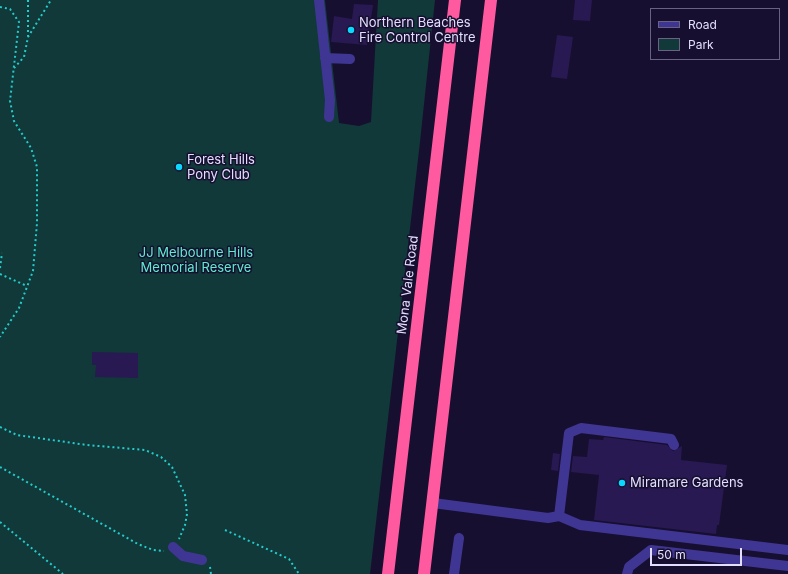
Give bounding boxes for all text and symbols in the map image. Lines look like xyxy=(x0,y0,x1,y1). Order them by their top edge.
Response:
legend xyxy=(650,8,780,60)
place label: Northern Beaches Fire Control Centre xyxy=(359,15,476,46)
text: Road xyxy=(688,17,717,32)
marker: Northern Beaches Fire Control Centre xyxy=(346,25,356,35)
text: Park xyxy=(688,37,714,52)
place label: Forest Hills Pony Club xyxy=(187,152,255,183)
marker: Forest Hills Pony Club xyxy=(174,162,184,172)
street label: Mona Vale Road xyxy=(394,235,422,335)
park label: JJ Melbourne Hills Memorial Reserve xyxy=(139,245,253,276)
place label: Miramare Gardens xyxy=(630,475,743,491)
marker: Miramare Gardens xyxy=(617,478,627,488)
scale bar xyxy=(652,540,744,566)
text: 50 m xyxy=(657,547,686,562)

